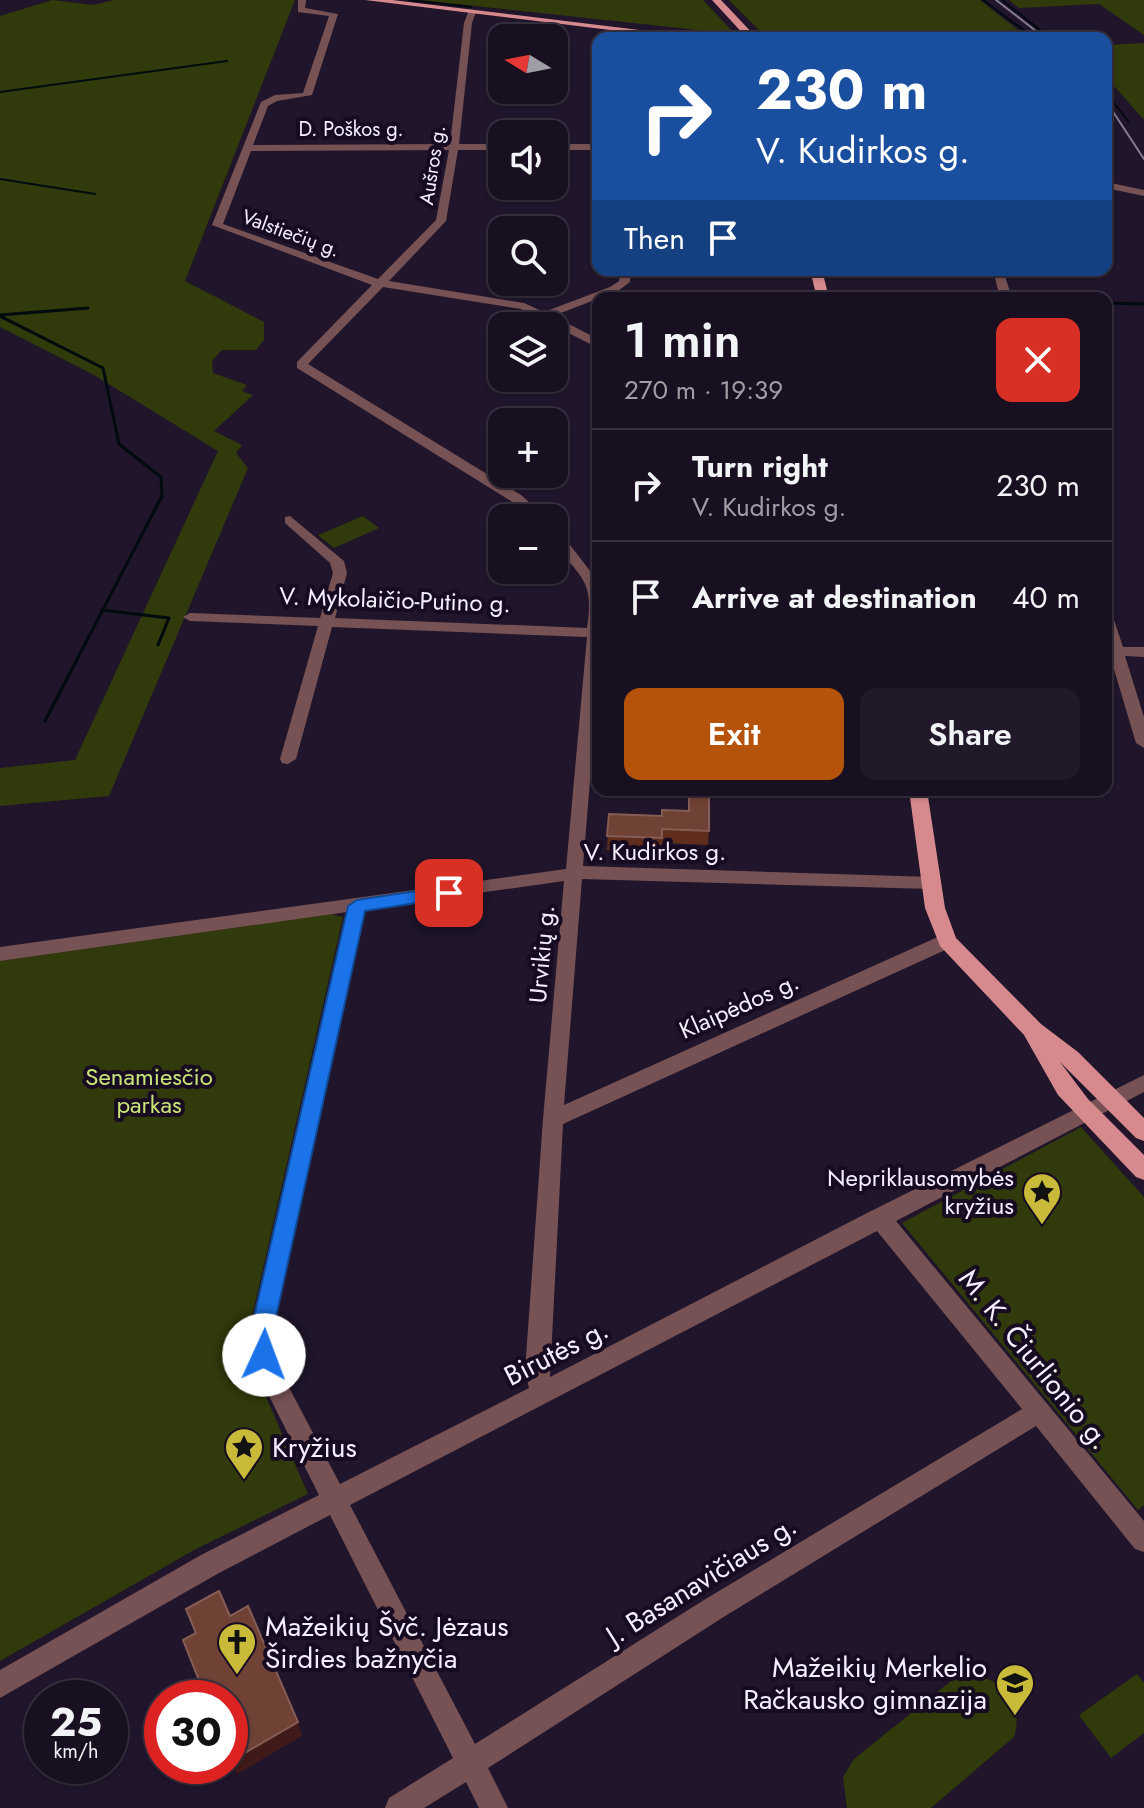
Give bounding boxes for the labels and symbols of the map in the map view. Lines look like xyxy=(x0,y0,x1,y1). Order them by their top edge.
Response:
north arrow xyxy=(488,24,568,104)
street label: D. Poškos g. xyxy=(298,115,404,144)
street label: Aušros g. xyxy=(412,123,453,207)
street label: Valstiečių g. xyxy=(238,202,344,265)
street label: V. Mykolaičio-Putino g. xyxy=(279,578,511,621)
street label: V. Kudirkos g. xyxy=(584,834,726,869)
pin xyxy=(415,859,483,927)
street label: Urvikių g. xyxy=(520,903,563,1004)
street label: Klaipėdos g. xyxy=(673,964,804,1047)
park label: Senamiesčio parkas xyxy=(85,1059,213,1122)
place label: Nepriklausomybės kryžius xyxy=(827,1160,1014,1223)
place icon: Nepriklausomybės kryžius xyxy=(1021,1171,1063,1226)
street label: M. K. Čiurlionio g. xyxy=(949,1260,1120,1458)
street label: Birutės g. xyxy=(497,1309,616,1396)
position arrow xyxy=(222,1313,306,1397)
place icon: Kryžius xyxy=(223,1426,265,1481)
place label: Kryžius xyxy=(272,1427,357,1468)
street label: J. Basanavičiaus g. xyxy=(595,1505,805,1658)
place label: Mažeikių Švč. Jėzaus Širdies bažnyčia xyxy=(265,1606,509,1679)
church icon: Mažeikių Švč. Jėzaus Širdies bažnyčia xyxy=(216,1621,258,1676)
place label: Mažeikių Merkelio Račkausko gimnazija xyxy=(743,1647,987,1720)
school or university icon: Mažeikių Merkelio Račkausko gimnazija xyxy=(994,1662,1036,1717)
speed limit sign: 30 xyxy=(144,1680,248,1784)

